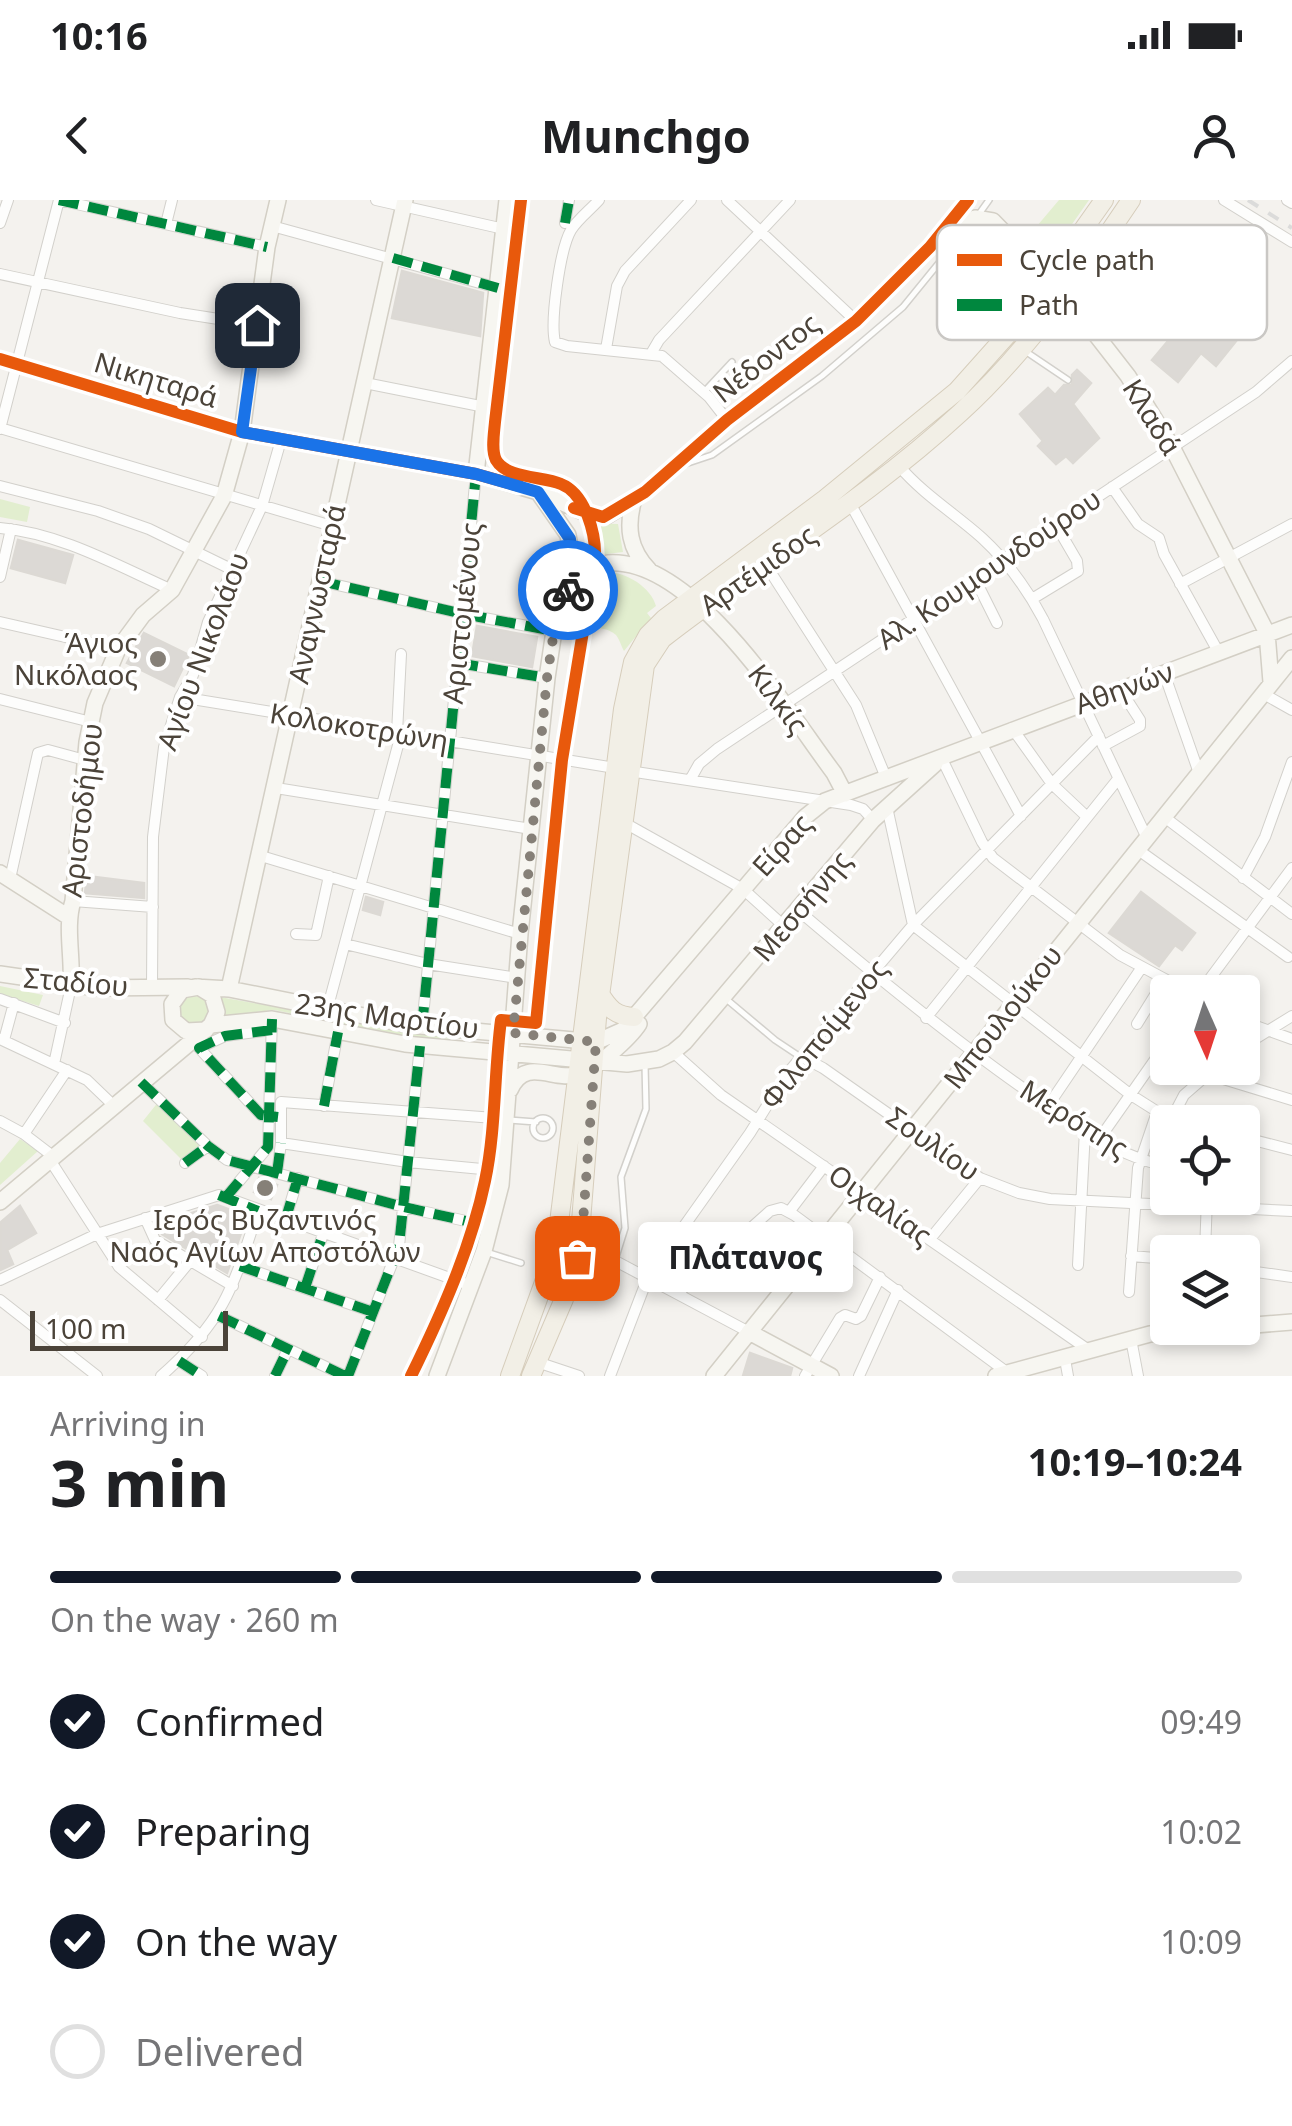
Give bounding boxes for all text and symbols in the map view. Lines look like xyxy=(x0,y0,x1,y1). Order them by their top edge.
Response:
text: 10:16 xyxy=(50,9,148,61)
text: Munchgo xyxy=(541,105,751,166)
icon: back xyxy=(50,108,105,163)
icon: person xyxy=(1187,108,1242,163)
legend xyxy=(937,225,1267,340)
text: Cycle path xyxy=(1019,240,1155,278)
pin xyxy=(215,283,300,368)
text: Path xyxy=(1019,285,1079,323)
icon: home xyxy=(230,298,285,353)
street label: Νέδοντος xyxy=(704,304,826,411)
street label: Νικηταρά xyxy=(90,342,223,416)
street label: Κλαδά xyxy=(1115,371,1191,462)
street label: Αλ. Κουμουνδούρου xyxy=(869,479,1108,657)
street label: Αναγνωσταρά xyxy=(278,501,354,687)
street label: Αρτέμιδος xyxy=(692,515,823,623)
street label: Αριστομένους xyxy=(433,520,489,706)
courier xyxy=(518,540,618,640)
street label: Αγίου Νικολάου xyxy=(147,546,257,755)
icon: bike xyxy=(541,563,596,618)
place label: Άγιος Νικόλαος xyxy=(14,623,138,693)
marker: Άγιος Νικόλαος xyxy=(147,648,169,670)
street label: Αθηνών xyxy=(1069,652,1178,722)
street label: Κιλκίς xyxy=(740,656,818,741)
street label: Κολοκοτρώνη xyxy=(267,693,451,759)
street label: Αριστοδήμου xyxy=(51,721,111,899)
street label: Είρας xyxy=(743,805,820,884)
street label: Μεσσήνης xyxy=(744,842,859,969)
street label: Μπουλούκου xyxy=(934,937,1070,1096)
street label: Φιλοποίμενος xyxy=(751,950,896,1116)
street label: Σταδίου xyxy=(22,957,130,1005)
north arrow xyxy=(1150,975,1260,1085)
map controls xyxy=(1150,975,1260,1345)
street label: 23ης Μαρτίου xyxy=(293,983,482,1047)
street label: Μερόπης xyxy=(1013,1070,1136,1166)
street label: Σουλίου xyxy=(879,1097,988,1189)
button: locate xyxy=(1150,1105,1260,1215)
street label: Οιχαλίας xyxy=(821,1155,940,1254)
marker: Ιερός Βυζαντινός Ναός Αγίων Αποστόλων xyxy=(254,1177,276,1199)
place label: Ιερός Βυζαντινός Ναός Αγίων Αποστόλων xyxy=(110,1200,421,1270)
pin xyxy=(535,1216,620,1301)
callout: Πλάτανος xyxy=(637,1223,852,1293)
icon: bag xyxy=(550,1231,605,1286)
text: Πλάτανος xyxy=(668,1235,823,1278)
button: layers xyxy=(1150,1235,1260,1345)
scale bar xyxy=(30,1306,228,1350)
text: 100 m xyxy=(45,1309,127,1347)
text: Arriving in xyxy=(50,1402,205,1445)
text: 10:19–10:24 xyxy=(1028,1435,1242,1487)
text: 3 min xyxy=(50,1438,229,1526)
text: On the way · 260 m xyxy=(50,1598,339,1641)
icon: check xyxy=(50,1694,105,1749)
text: Confirmed xyxy=(135,1695,324,1747)
text: 09:49 xyxy=(1160,1700,1242,1743)
icon: check xyxy=(50,1804,105,1859)
text: Preparing xyxy=(135,1805,311,1857)
text: 10:02 xyxy=(1160,1810,1242,1853)
icon: check xyxy=(50,1914,105,1969)
text: On the way xyxy=(135,1915,337,1967)
text: 10:09 xyxy=(1160,1920,1242,1963)
text: Delivered xyxy=(135,2025,304,2077)

